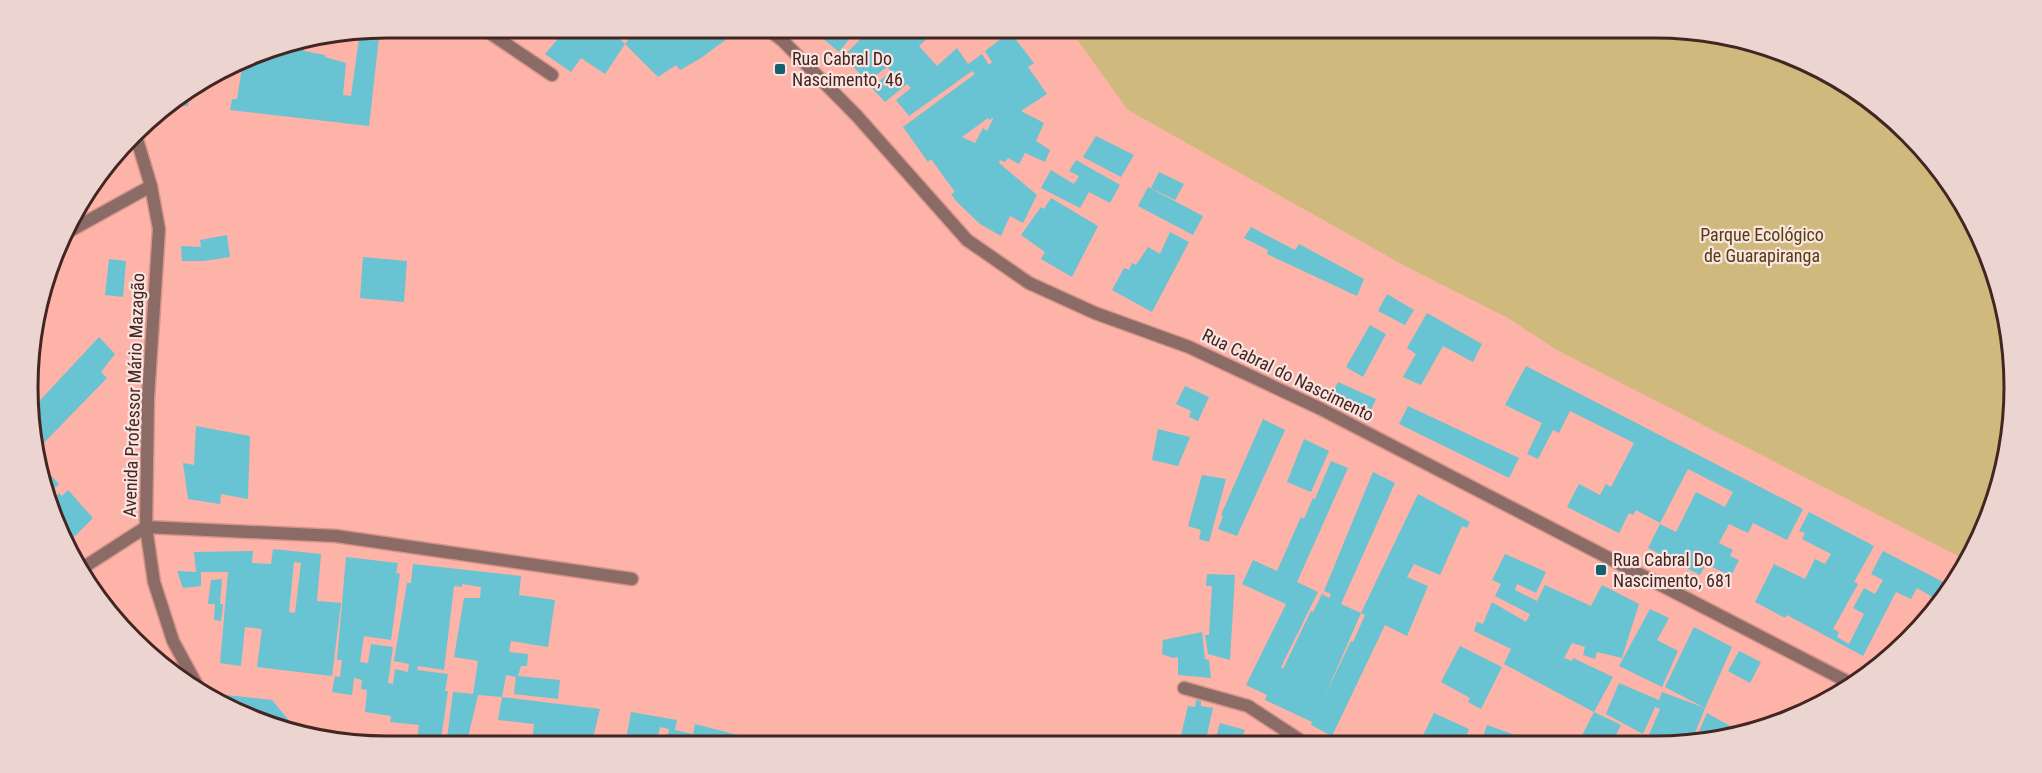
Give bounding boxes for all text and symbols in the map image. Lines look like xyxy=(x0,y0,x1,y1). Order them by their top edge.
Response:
place label: Rua Cabral Do Nascimento, 46 xyxy=(792,48,903,90)
marker: Rua Cabral Do Nascimento, 46 xyxy=(773,62,787,76)
park label: Parque Ecológico de Guarapiranga xyxy=(1700,224,1824,266)
street label: Avenida Professor Mário Mazagão xyxy=(119,273,148,517)
street label: Rua Cabral do Nascimento xyxy=(1199,324,1377,425)
place label: Rua Cabral Do Nascimento, 681 xyxy=(1613,549,1733,591)
marker: Rua Cabral Do Nascimento, 681 xyxy=(1594,563,1608,577)

